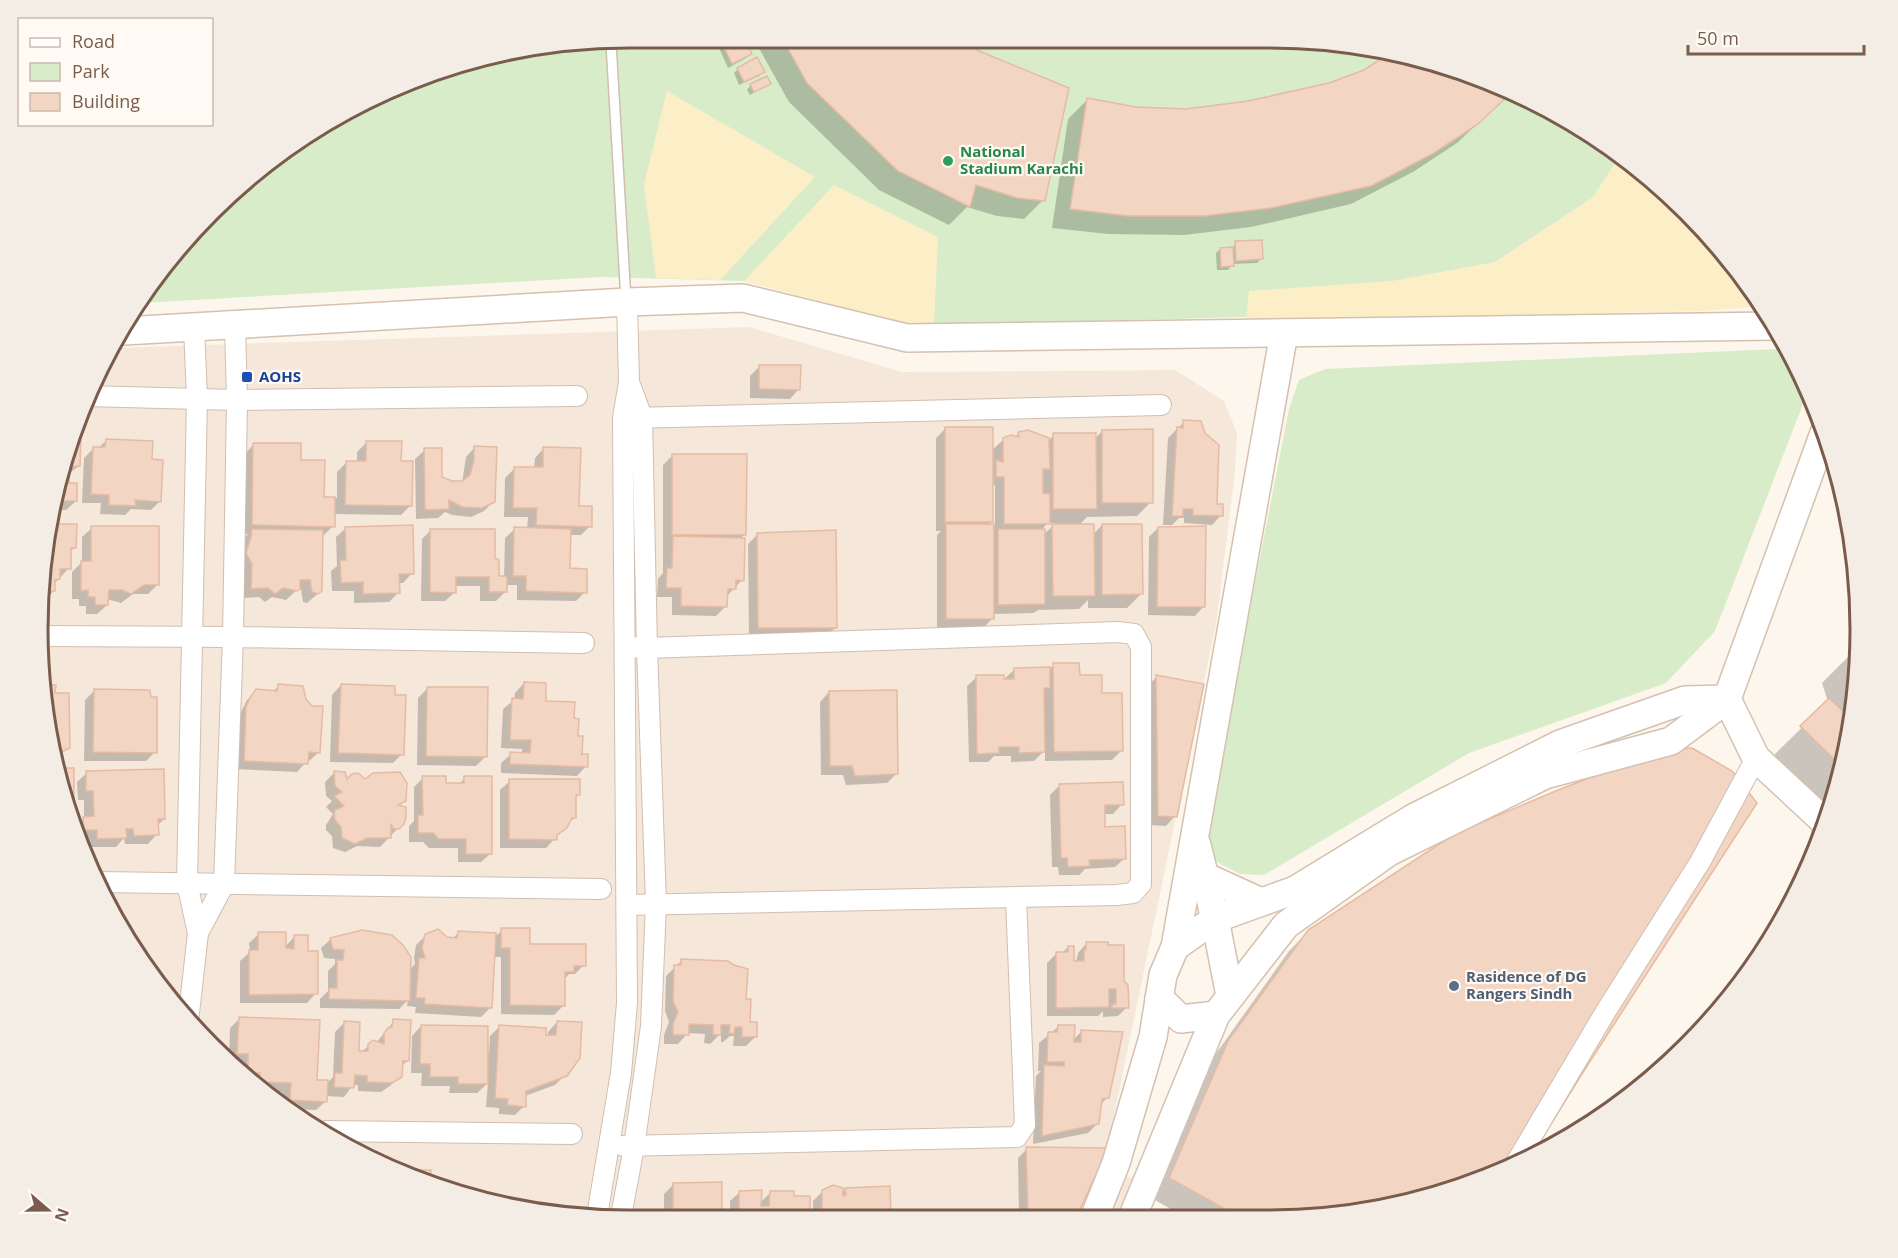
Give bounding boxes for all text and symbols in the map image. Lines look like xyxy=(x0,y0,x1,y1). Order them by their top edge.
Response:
legend xyxy=(18,18,213,126)
scale bar xyxy=(1688,18,1864,56)
text: 50 m xyxy=(1697,26,1739,50)
text: Road xyxy=(72,29,115,53)
text: Park xyxy=(72,59,110,83)
text: Building xyxy=(72,89,140,113)
place label: National Stadium Karachi xyxy=(960,141,1083,178)
marker: National Stadium Karachi xyxy=(941,154,955,168)
place label: AOHS xyxy=(259,366,301,386)
marker: AOHS xyxy=(240,370,254,384)
place label: Rasidence of DG Rangers Sindh xyxy=(1466,966,1587,1003)
marker: Rasidence of DG Rangers Sindh xyxy=(1447,979,1461,993)
north arrow xyxy=(18,1180,78,1240)
text: N xyxy=(50,1205,75,1225)

